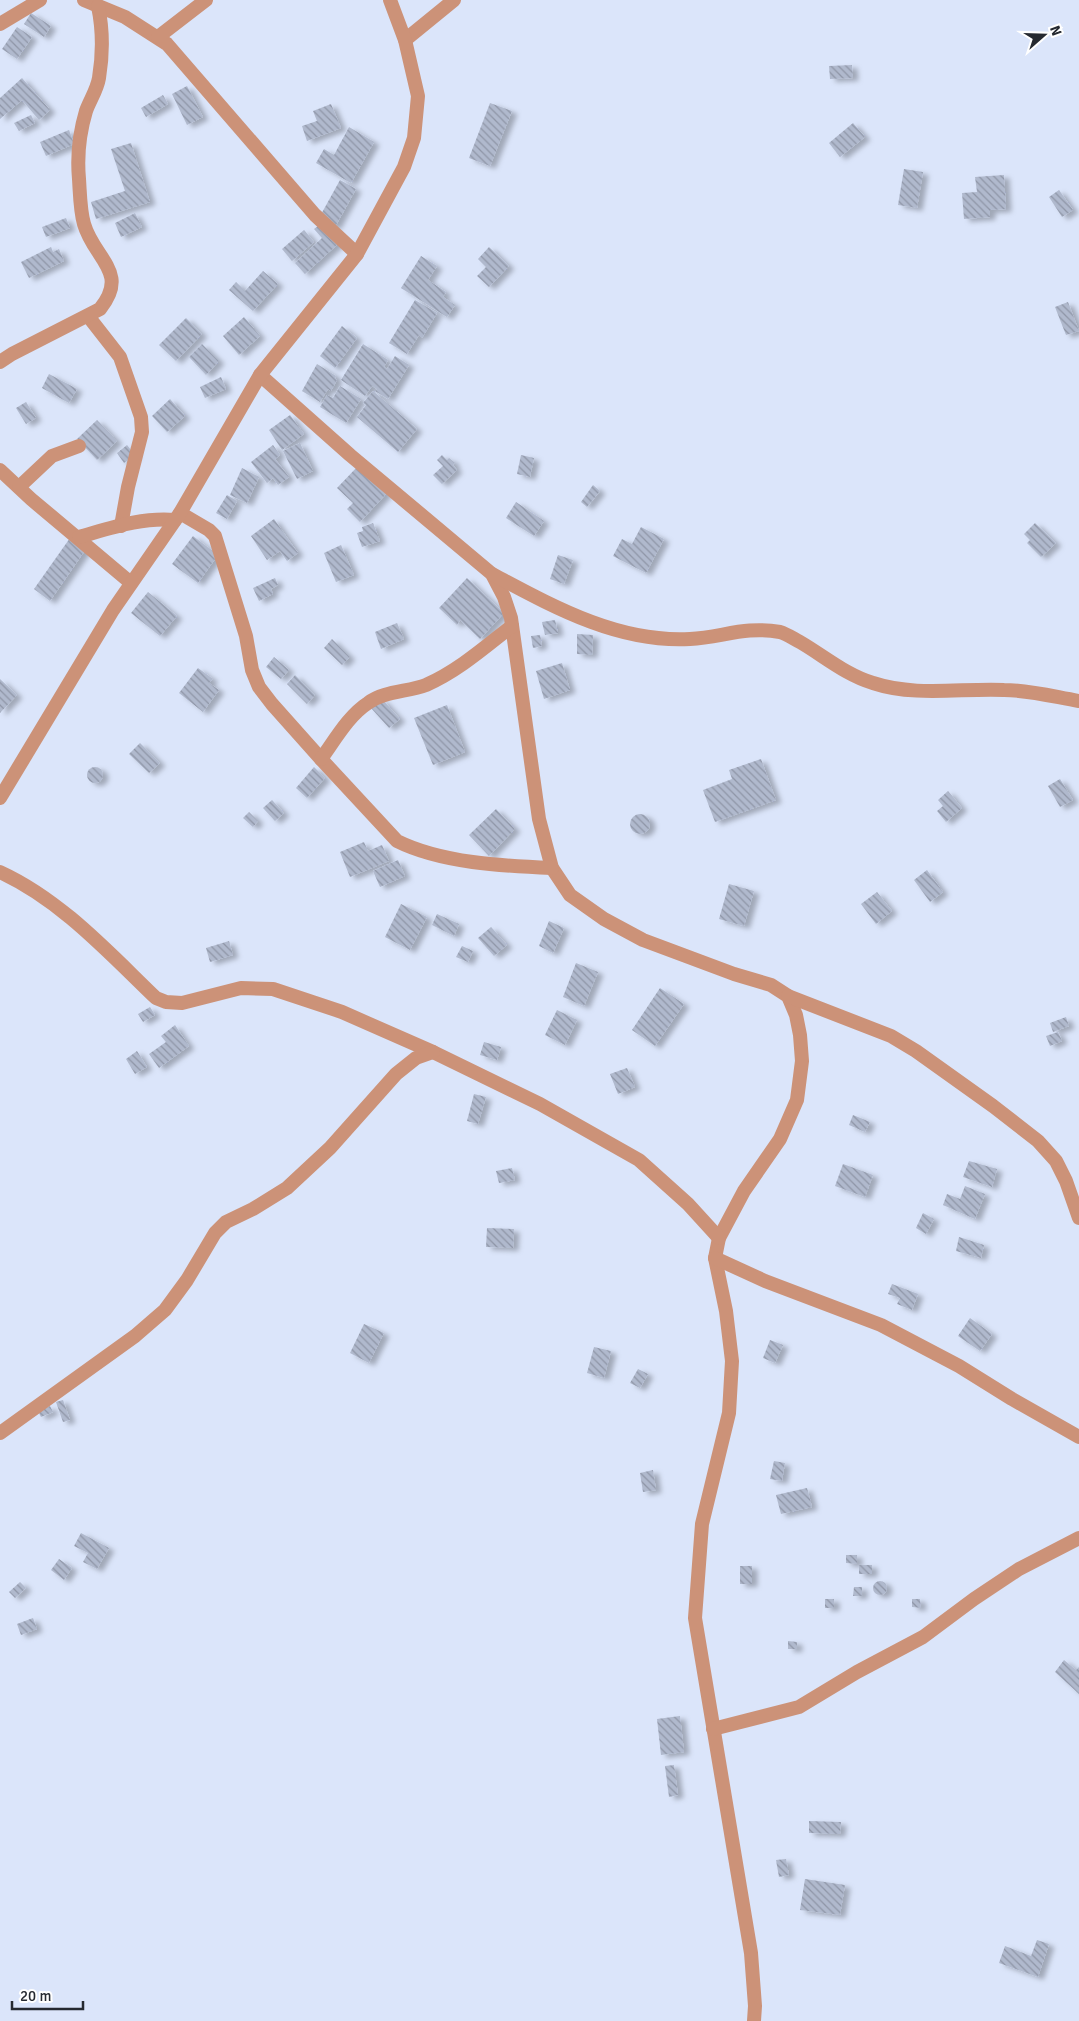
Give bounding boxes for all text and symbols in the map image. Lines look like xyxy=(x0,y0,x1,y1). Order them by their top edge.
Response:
north arrow xyxy=(1019,10,1069,60)
text: N xyxy=(1046,23,1065,38)
scale bar xyxy=(12,1978,84,2010)
text: 20 m xyxy=(20,1987,51,2005)

